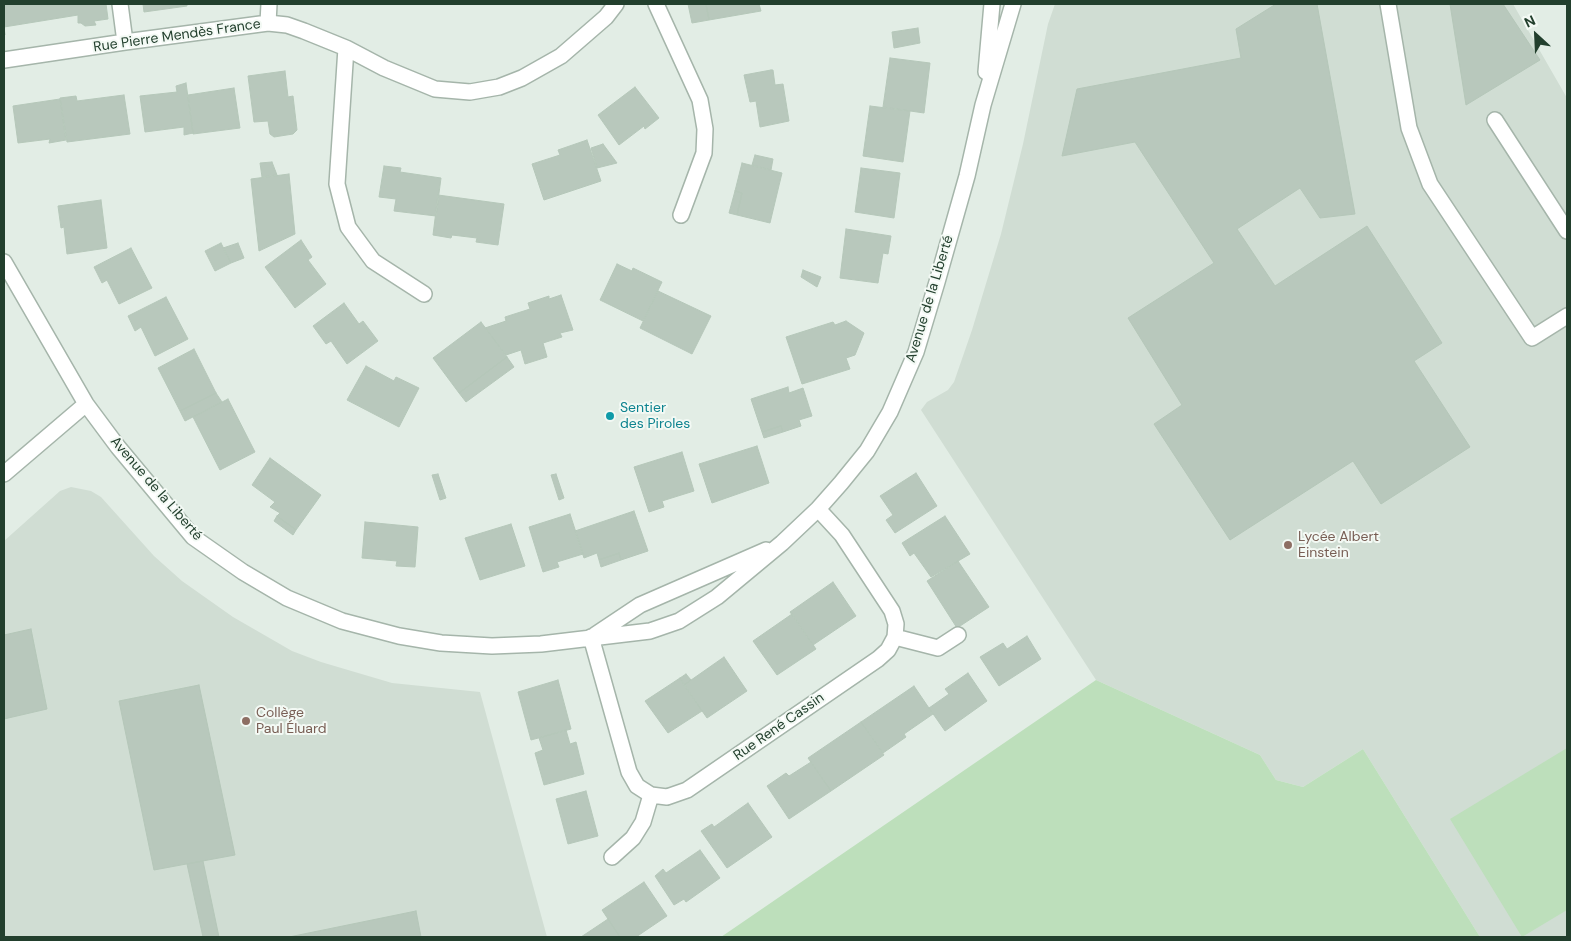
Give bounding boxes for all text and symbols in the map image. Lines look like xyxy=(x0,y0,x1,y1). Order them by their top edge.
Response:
north arrow xyxy=(1511,10,1561,60)
text: N xyxy=(1521,11,1538,32)
street label: Rue Pierre Mendès France xyxy=(92,16,262,56)
street label: Avenue de la Liberté xyxy=(903,233,957,365)
place label: Sentier des Piroles xyxy=(620,400,690,432)
marker: Sentier des Piroles xyxy=(604,410,616,422)
street label: Avenue de la Liberté xyxy=(106,434,206,544)
place label: Lycée Albert Einstein xyxy=(1298,529,1379,562)
marker: Lycée Albert Einstein xyxy=(1282,539,1294,551)
street label: Rue René Cassin xyxy=(730,690,828,764)
place label: Collège Paul Éluard xyxy=(256,705,327,738)
marker: Collège Paul Éluard xyxy=(240,715,252,727)

